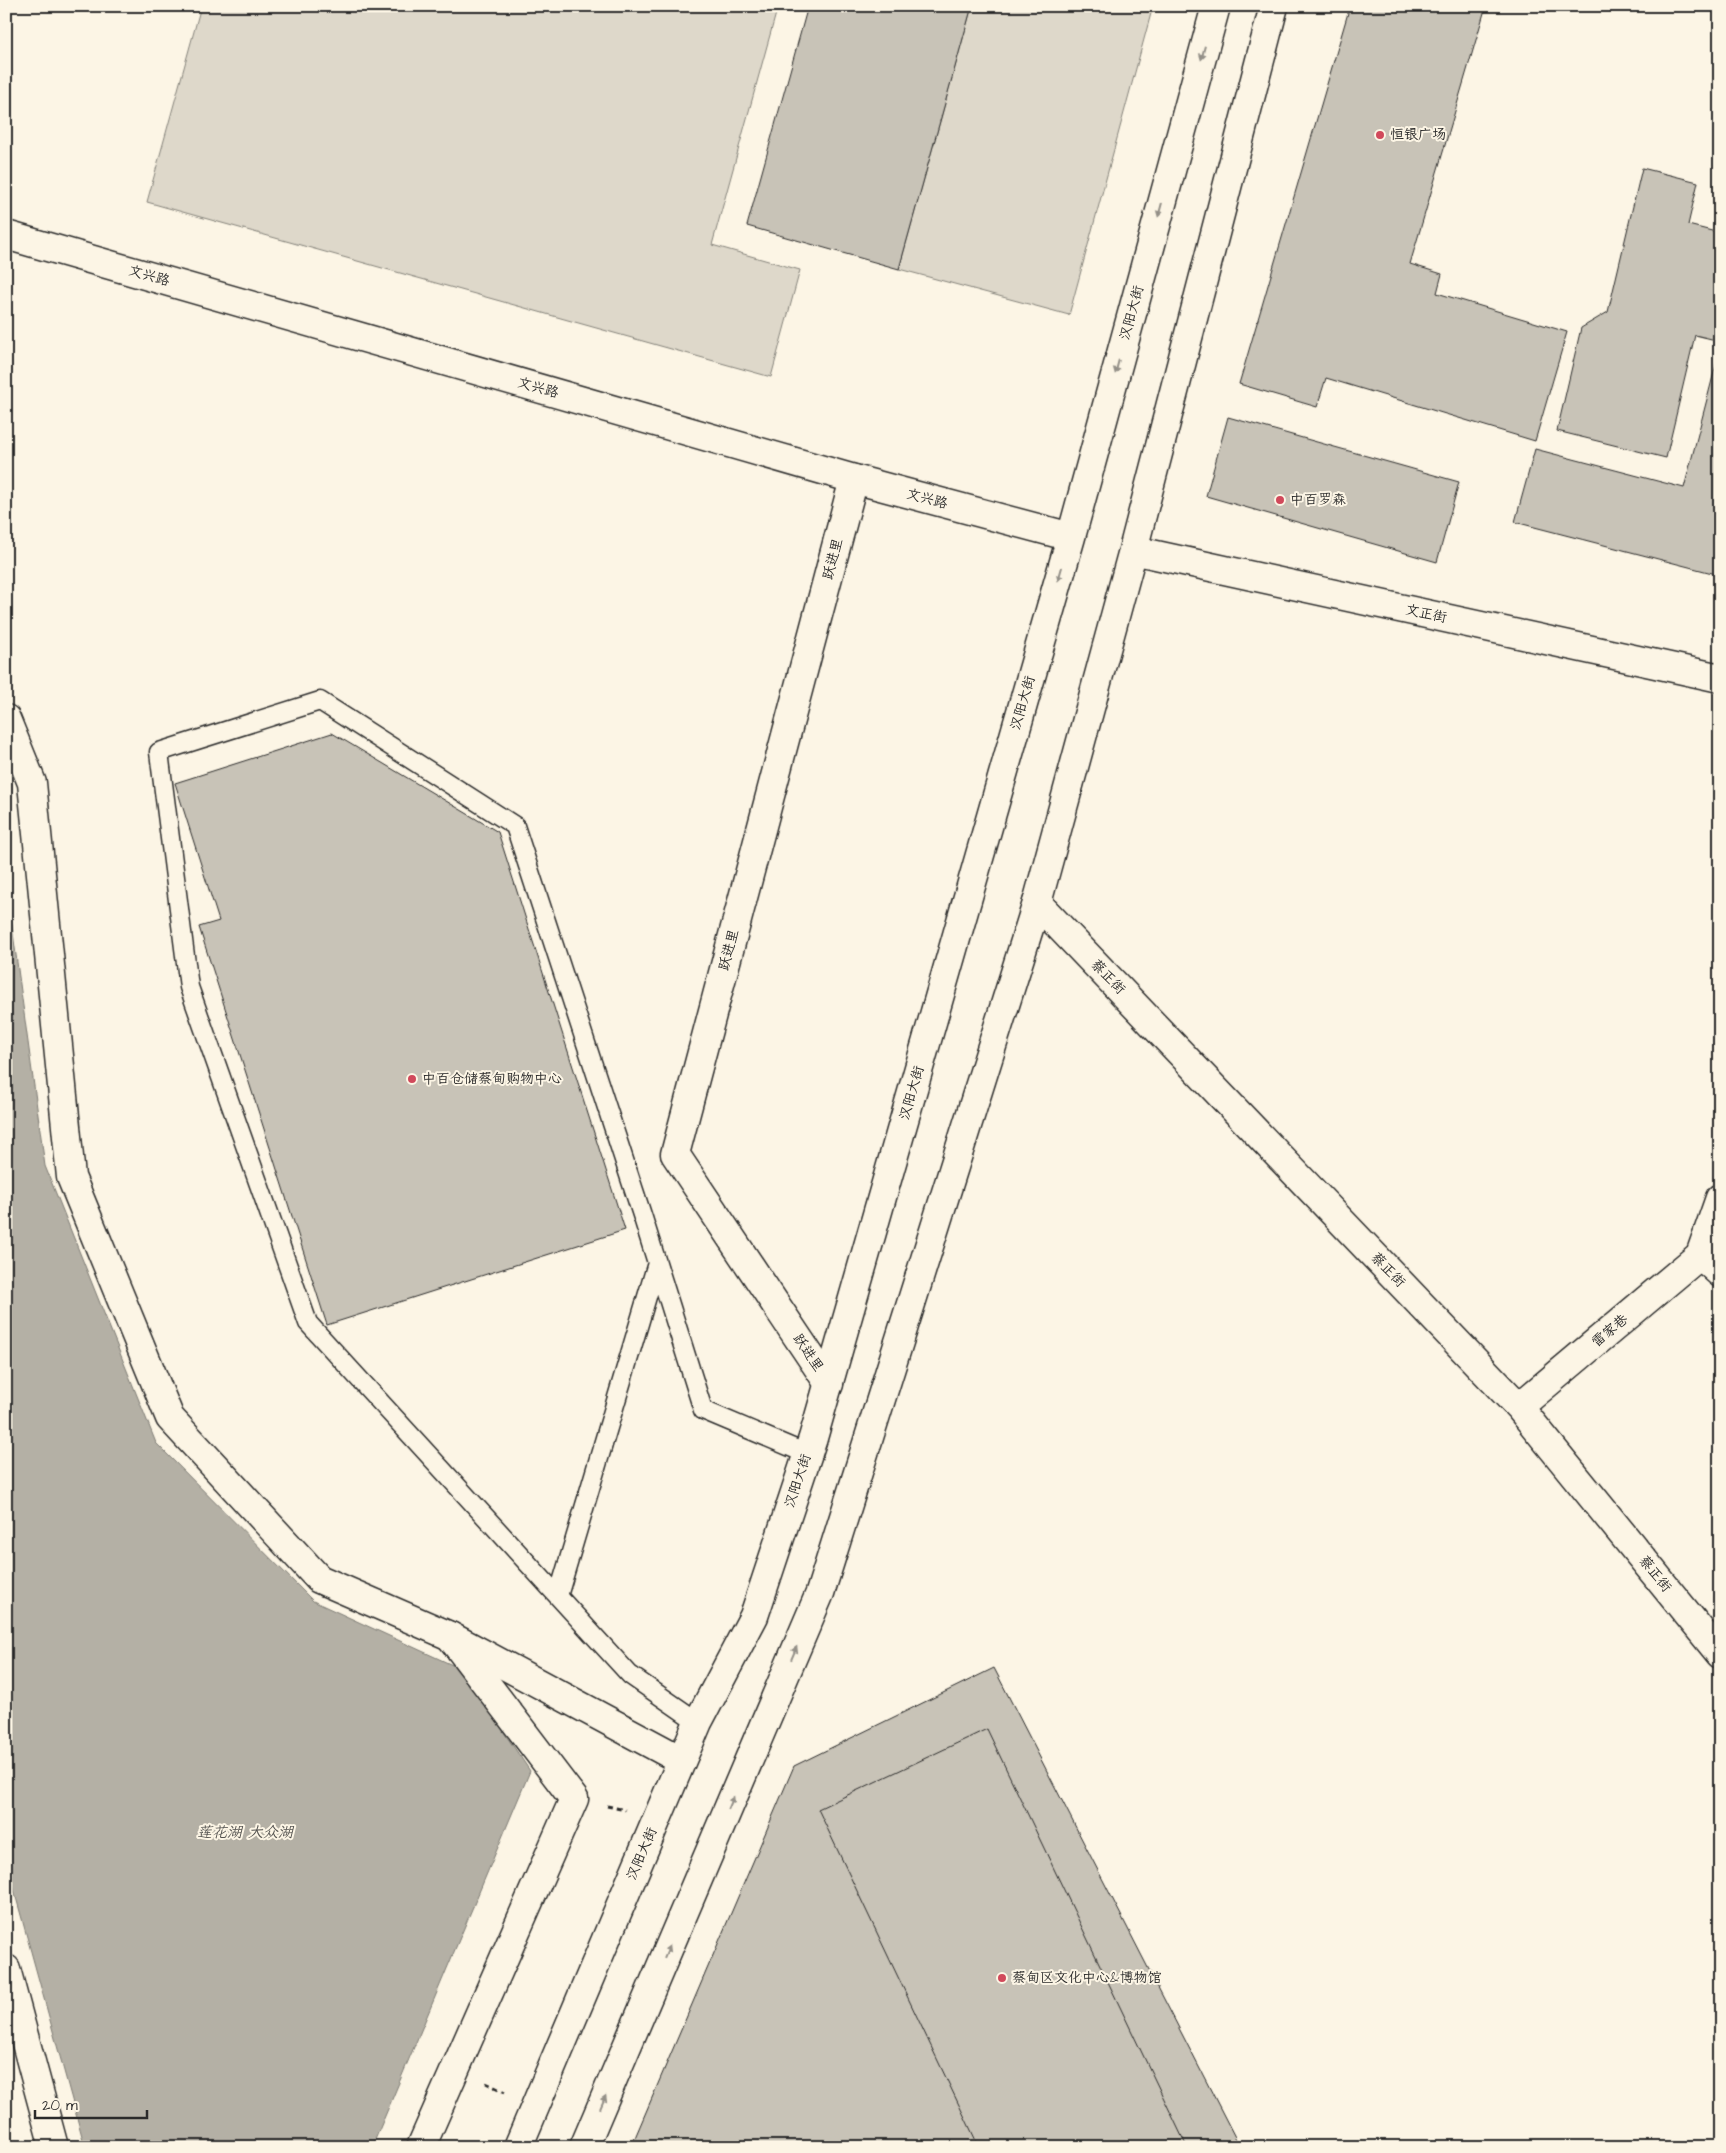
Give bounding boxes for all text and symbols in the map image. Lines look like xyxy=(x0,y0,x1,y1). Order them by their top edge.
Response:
one-way arrow xyxy=(1199,46,1207,61)
place label: 恒银广场 xyxy=(1390,125,1446,145)
marker: 恒银广场 xyxy=(1374,129,1386,141)
one-way arrow xyxy=(1156,202,1164,218)
street label: 文兴路 xyxy=(126,261,172,291)
street label: 汉阳大街 xyxy=(1115,283,1149,343)
one-way arrow xyxy=(1113,359,1121,374)
street label: 文兴路 xyxy=(515,373,561,403)
street label: 文兴路 xyxy=(904,484,950,514)
place label: 中百罗森 xyxy=(1290,490,1346,510)
marker: 中百罗森 xyxy=(1274,494,1286,506)
street label: 跃进里 xyxy=(818,536,848,582)
one-way arrow xyxy=(1056,567,1064,582)
street label: 文正街 xyxy=(1403,600,1449,628)
street label: 汉阳大街 xyxy=(1006,673,1040,733)
street label: 跃进里 xyxy=(714,927,744,973)
street label: 蔡正街 xyxy=(1086,955,1130,999)
street label: 汉阳大街 xyxy=(895,1063,929,1123)
place label: 中百仓储蔡甸购物中心 xyxy=(422,1069,562,1089)
marker: 中百仓储蔡甸购物中心 xyxy=(406,1073,418,1085)
street label: 蔡正街 xyxy=(1366,1248,1410,1292)
street label: 雷家巷 xyxy=(1587,1309,1633,1352)
street label: 跃进里 xyxy=(788,1330,828,1376)
street label: 汉阳大街 xyxy=(780,1451,816,1511)
street label: 蔡正街 xyxy=(1634,1551,1676,1597)
one-way arrow xyxy=(791,1646,799,1660)
one-way arrow xyxy=(727,1796,735,1810)
water label: 莲花湖 大众湖 xyxy=(197,1822,295,1843)
street label: 汉阳大街 xyxy=(622,1824,662,1884)
one-way arrow xyxy=(663,1944,671,1959)
place label: 蔡甸区文化中心&博物馆 xyxy=(1012,1968,1161,1988)
marker: 蔡甸区文化中心&博物馆 xyxy=(996,1972,1008,1984)
scale bar xyxy=(35,2088,148,2120)
text: 20 m xyxy=(42,2095,78,2116)
one-way arrow xyxy=(600,2095,608,2109)

